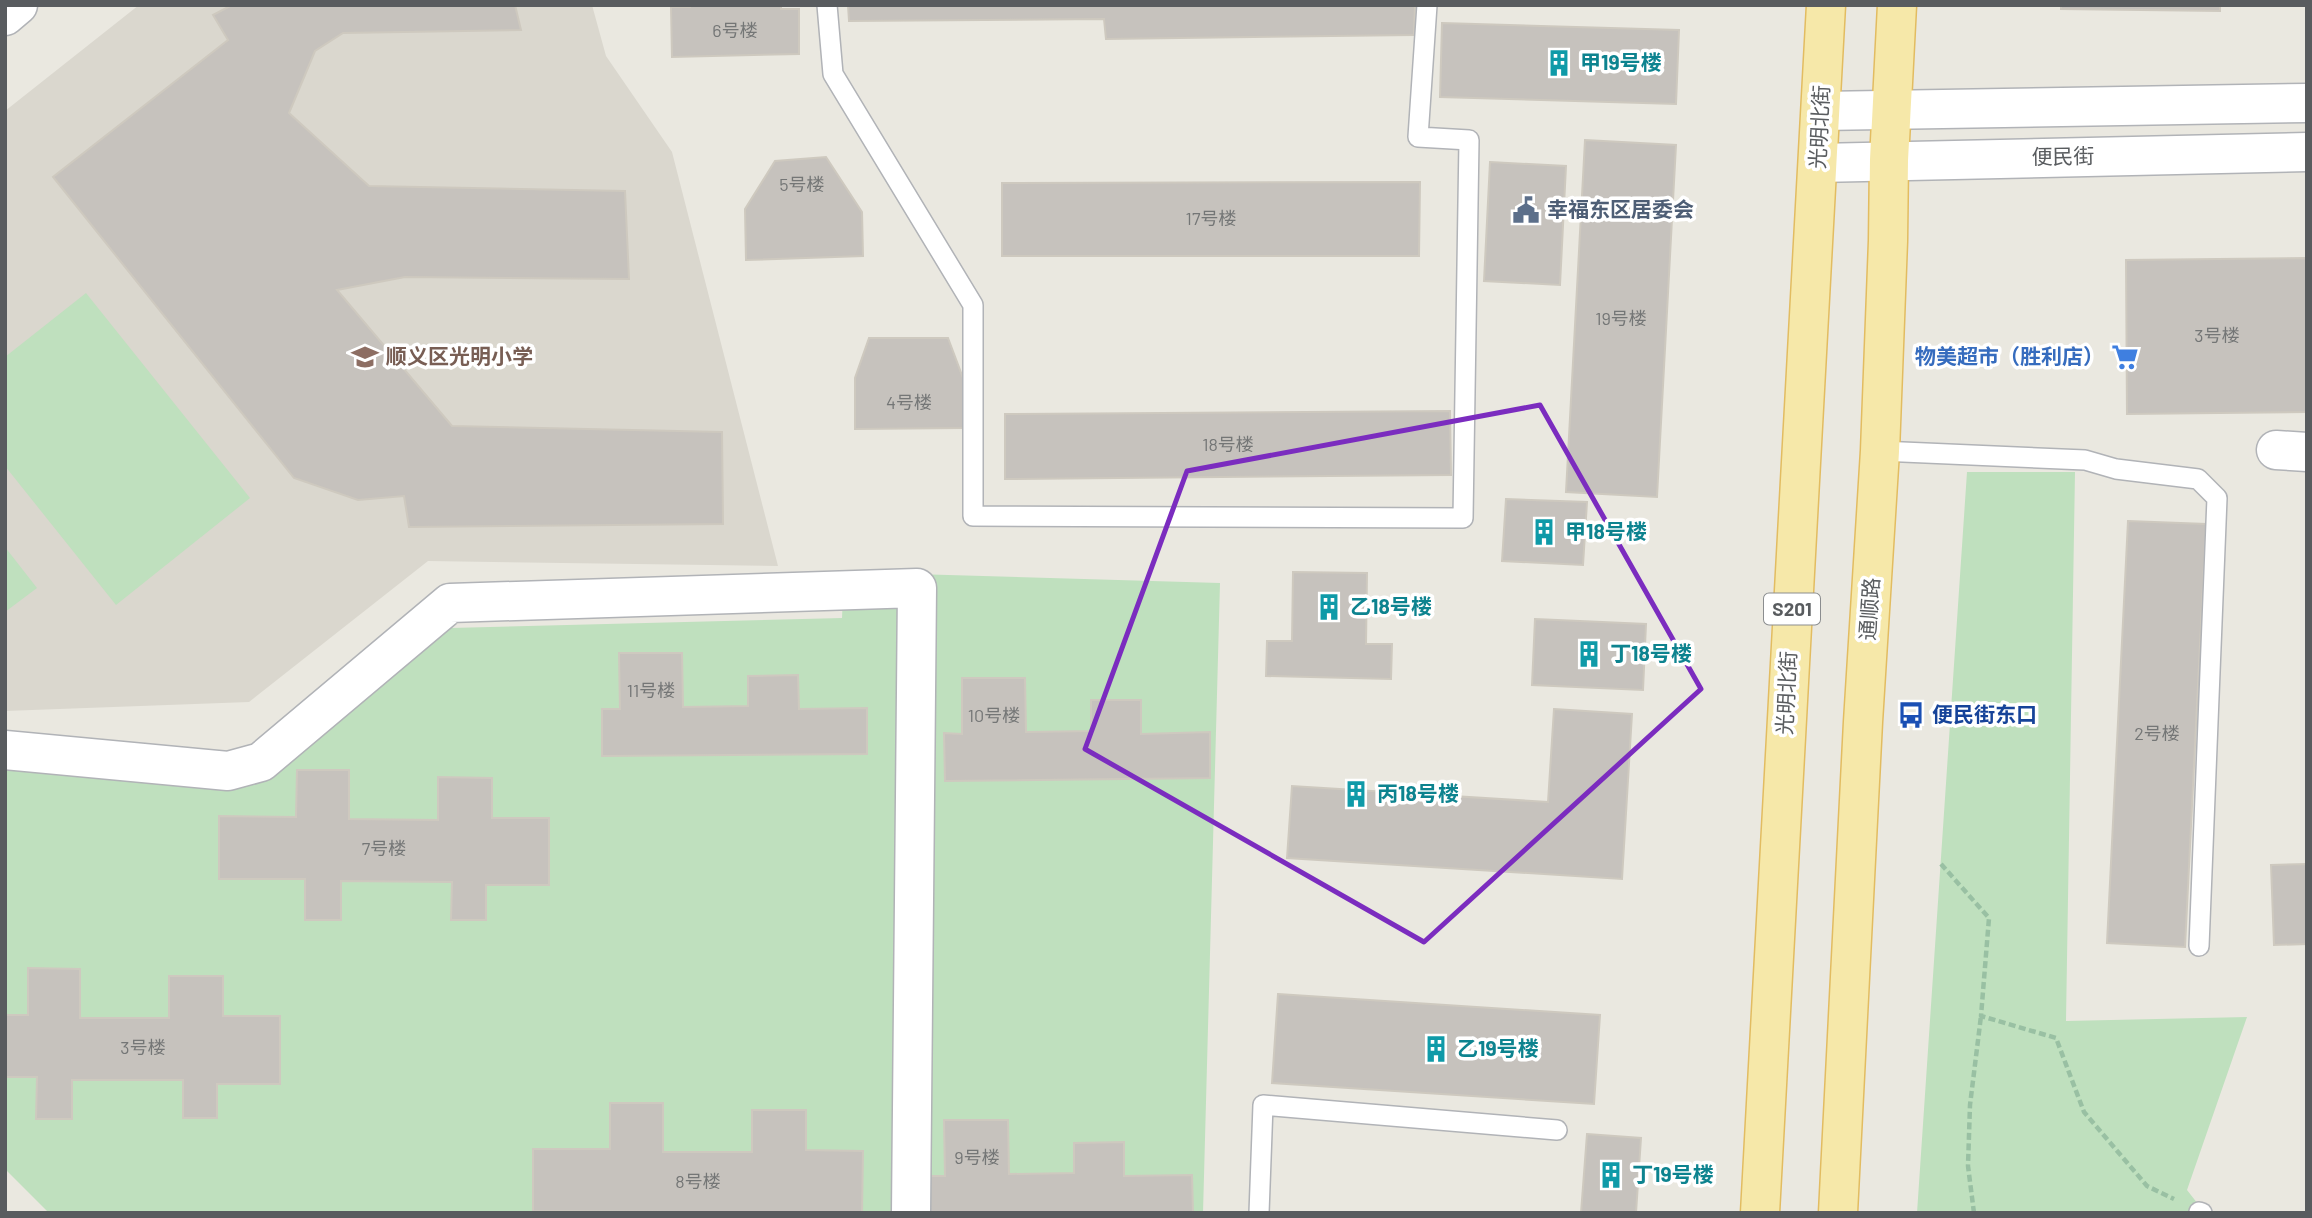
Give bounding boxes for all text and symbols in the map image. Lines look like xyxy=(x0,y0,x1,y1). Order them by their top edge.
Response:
house number: 6号楼 xyxy=(712,19,758,41)
building icon: 甲19号楼 xyxy=(1544,48,1574,78)
place label: 甲19号楼 xyxy=(1580,49,1662,74)
street label: 光明北街 xyxy=(1804,84,1833,170)
street label: 便民街 xyxy=(2031,142,2095,169)
house number: 5号楼 xyxy=(779,173,825,195)
public building icon: 幸福东区居委会 xyxy=(1511,195,1541,225)
place label: 幸福东区居委会 xyxy=(1547,196,1694,221)
house number: 17号楼 xyxy=(1186,207,1236,229)
house number: 19号楼 xyxy=(1595,307,1647,329)
house number: 3号楼 xyxy=(2194,324,2240,346)
school or university icon: 顺义区光明小学 xyxy=(350,342,380,372)
supermarket icon: 物美超市（胜利店） xyxy=(2110,342,2140,372)
place label: 顺义区光明小学 xyxy=(386,343,533,368)
place label: 物美超市（胜利店） xyxy=(1915,343,2104,368)
house number: 4号楼 xyxy=(886,391,932,413)
house number: 18号楼 xyxy=(1202,433,1254,455)
building icon: 甲18号楼 xyxy=(1529,517,1559,547)
place label: 甲18号楼 xyxy=(1565,518,1647,543)
street label: 通顺路 xyxy=(1854,577,1883,641)
building icon: 乙18号楼 xyxy=(1314,592,1344,622)
place label: 乙18号楼 xyxy=(1350,593,1432,618)
road number: S201 xyxy=(1764,594,1820,624)
building icon: 丁18号楼 xyxy=(1574,639,1604,669)
place label: 丁18号楼 xyxy=(1610,640,1692,665)
street label: 光明北街 xyxy=(1771,650,1800,736)
house number: 11号楼 xyxy=(627,679,675,701)
bus stop icon: 便民街东口 xyxy=(1896,700,1926,730)
place label: 便民街东口 xyxy=(1932,701,2037,726)
house number: 10号楼 xyxy=(968,704,1020,726)
house number: 2号楼 xyxy=(2134,722,2180,744)
building icon: 丙18号楼 xyxy=(1341,779,1371,809)
place label: 丙18号楼 xyxy=(1377,780,1459,805)
house number: 7号楼 xyxy=(362,837,406,859)
building icon: 乙19号楼 xyxy=(1421,1034,1451,1064)
place label: 乙19号楼 xyxy=(1457,1035,1539,1060)
house number: 3号楼 xyxy=(120,1036,166,1058)
house number: 9号楼 xyxy=(954,1146,1000,1168)
building icon: 丁19号楼 xyxy=(1596,1160,1626,1190)
place label: 丁19号楼 xyxy=(1632,1161,1714,1186)
house number: 8号楼 xyxy=(675,1170,721,1192)

